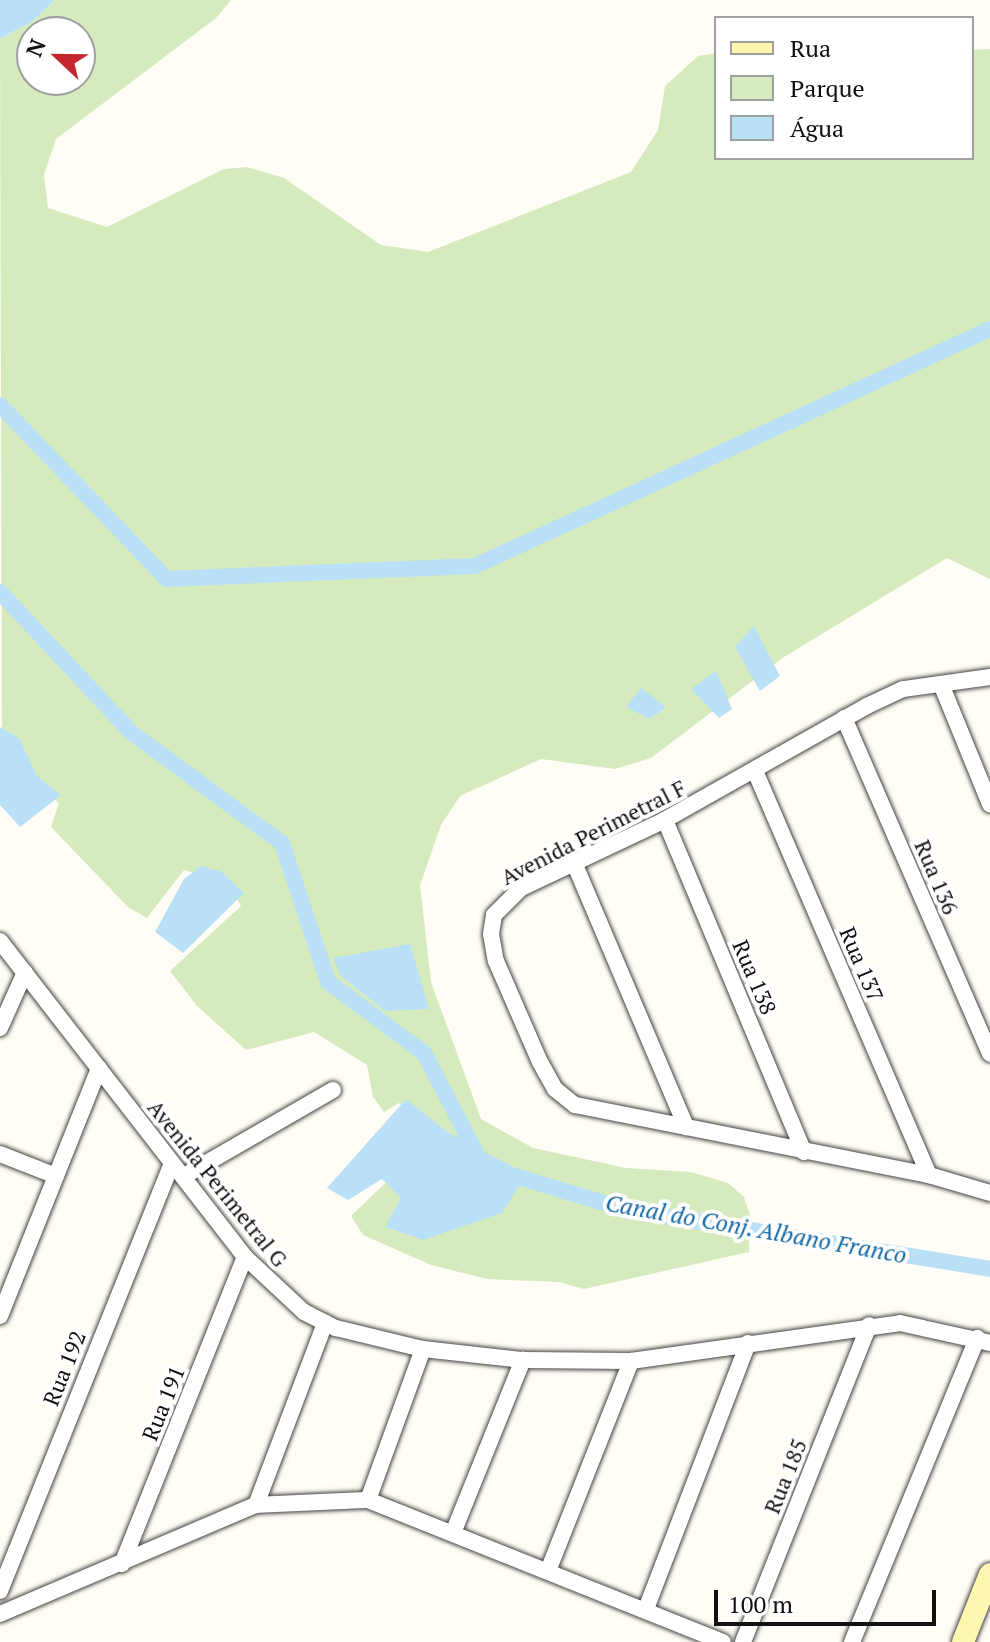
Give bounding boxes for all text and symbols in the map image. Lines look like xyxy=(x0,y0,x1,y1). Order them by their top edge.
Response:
north arrow xyxy=(16,16,96,96)
legend xyxy=(714,16,974,160)
text: Rua xyxy=(790,32,831,64)
text: N xyxy=(19,34,52,61)
text: Parque xyxy=(790,72,865,104)
text: Água xyxy=(790,112,844,144)
street label: Avenida Perimetral F xyxy=(496,774,690,890)
street label: Rua 136 xyxy=(910,836,964,918)
street label: Rua 137 xyxy=(835,923,889,1005)
street label: Rua 138 xyxy=(728,936,782,1018)
street label: Avenida Perimetral G xyxy=(143,1094,293,1272)
water label: Canal do Conj. Albano Franco xyxy=(603,1188,909,1270)
street label: Rua 192 xyxy=(37,1327,91,1409)
street label: Rua 191 xyxy=(136,1362,190,1444)
street label: Rua 185 xyxy=(758,1435,812,1517)
scale bar xyxy=(718,1574,940,1624)
text: 100 m xyxy=(728,1588,793,1620)

